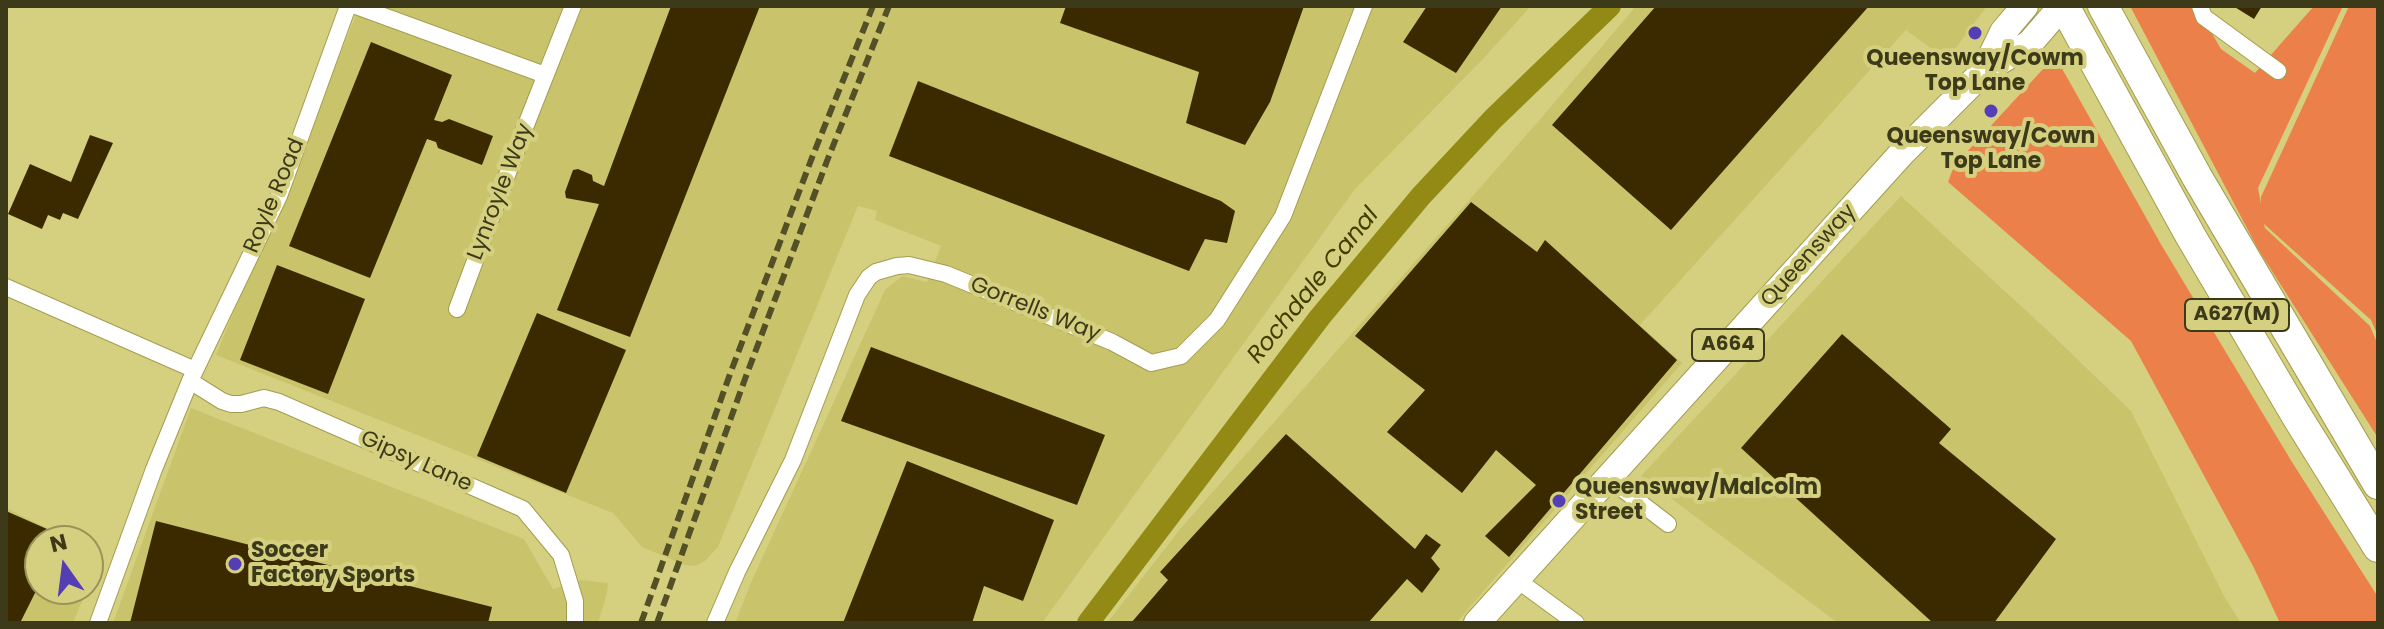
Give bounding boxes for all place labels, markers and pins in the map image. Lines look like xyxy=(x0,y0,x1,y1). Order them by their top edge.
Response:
marker: Queensway/Cowm Top Lane xyxy=(1966,24,1984,42)
place label: Queensway/Cowm Top Lane xyxy=(1866,46,2084,98)
marker: Queensway/Cown Top Lane xyxy=(1982,102,2000,120)
place label: Queensway/Cown Top Lane xyxy=(1887,124,2095,176)
place label: Queensway/Malcolm Street xyxy=(1575,475,1818,526)
marker: Queensway/Malcolm Street xyxy=(1550,492,1568,510)
place label: Soccer Factory Sports xyxy=(251,538,415,590)
marker: Soccer Factory Sports xyxy=(226,555,244,573)

